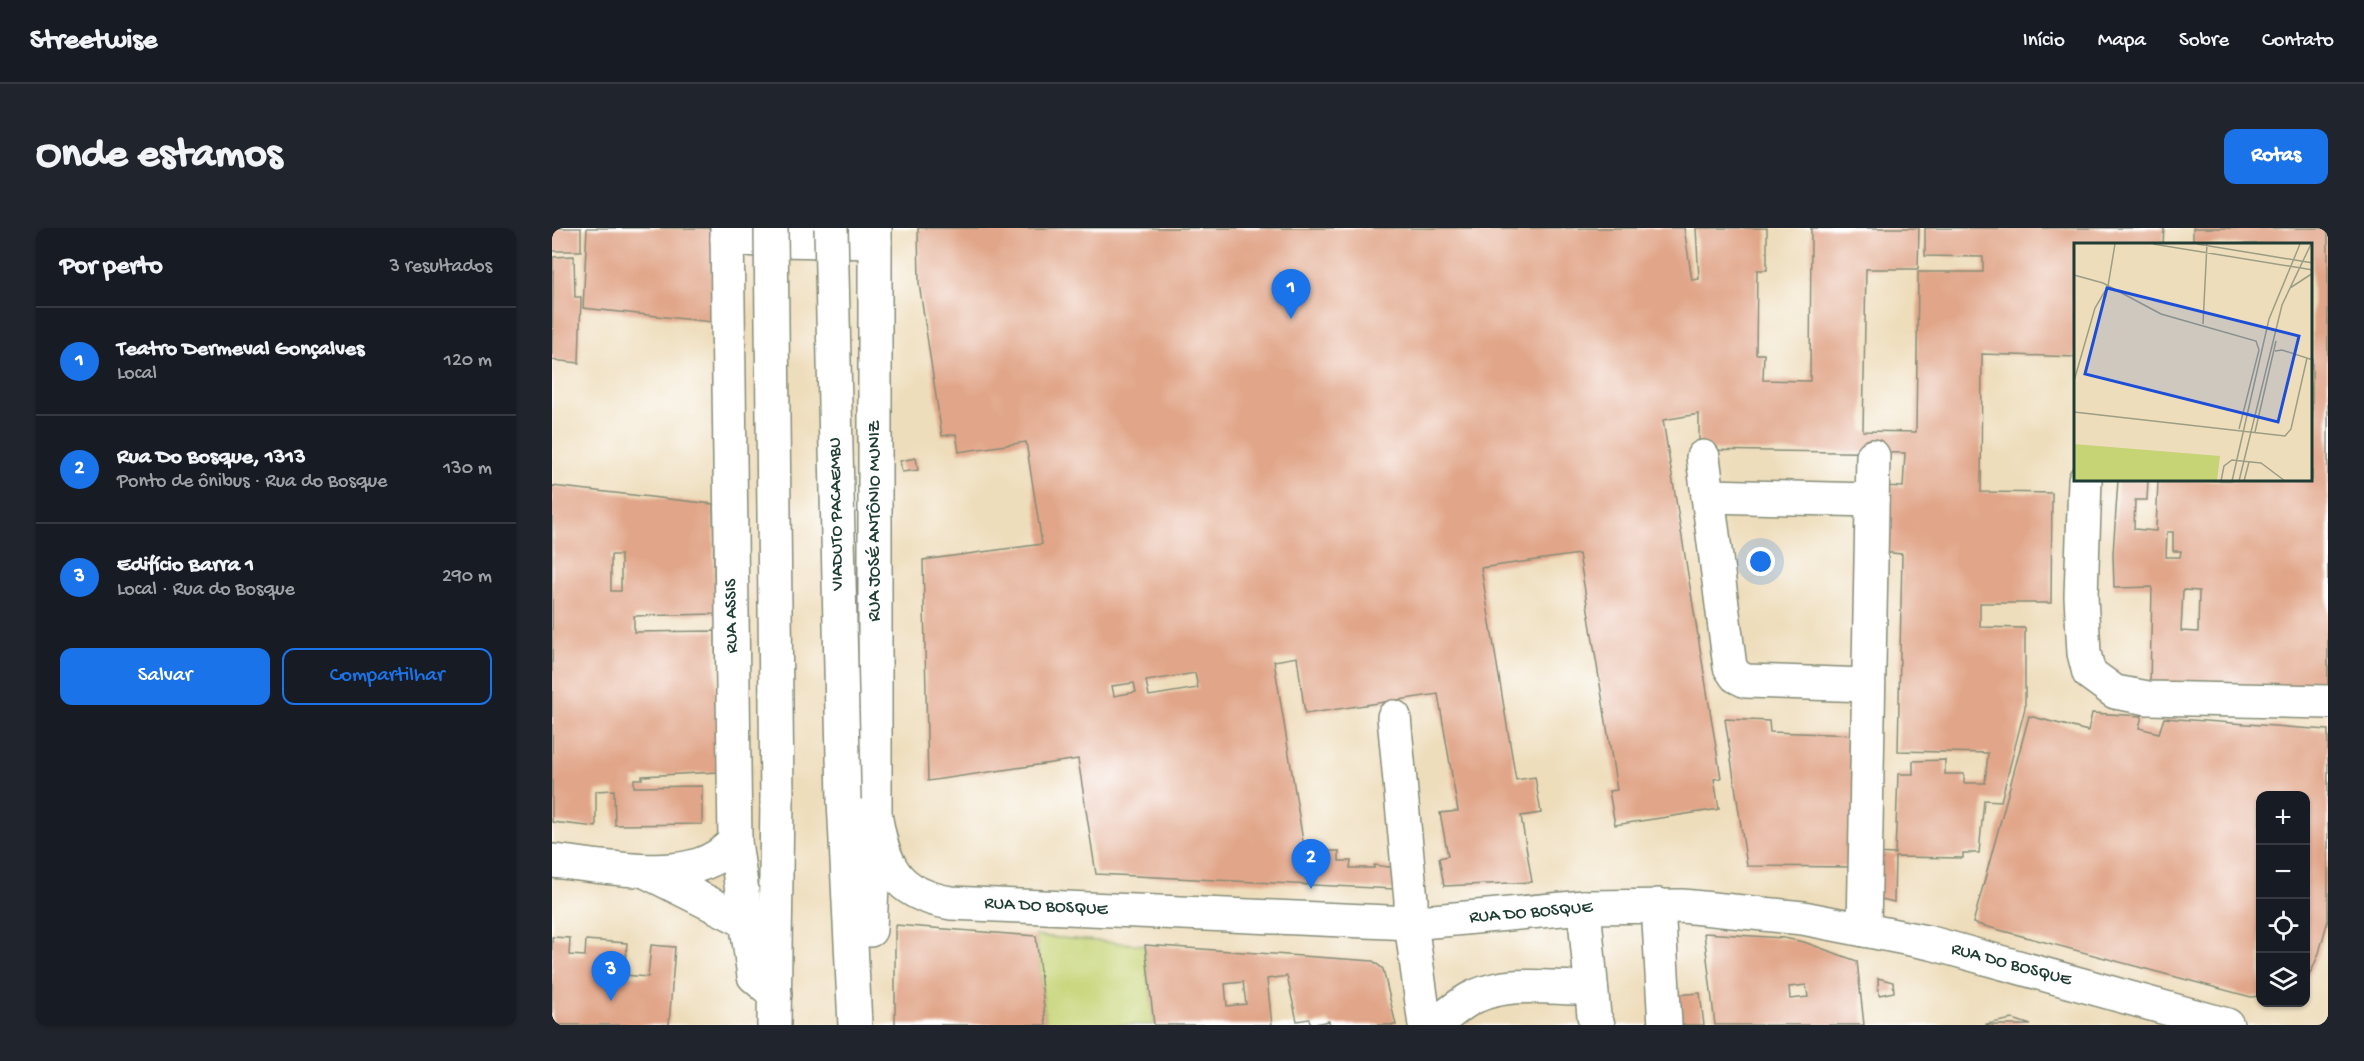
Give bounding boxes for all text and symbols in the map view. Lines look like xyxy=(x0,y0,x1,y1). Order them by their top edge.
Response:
text: Streetwise xyxy=(30,25,157,58)
text: Início xyxy=(2023,29,2065,54)
text: Mapa xyxy=(2098,29,2146,54)
text: Sobre xyxy=(2179,29,2229,54)
text: Contato xyxy=(2262,29,2334,54)
button: Rotas xyxy=(2224,129,2328,184)
text: Onde estamos xyxy=(36,132,282,181)
inset map xyxy=(2074,243,2313,482)
text: Por perto xyxy=(60,252,163,283)
text: 3 resultados xyxy=(390,256,492,279)
pin: 1 xyxy=(1272,270,1310,319)
text: Teatro Dermeval Gonçalves xyxy=(117,337,364,363)
text: 1 xyxy=(75,350,84,373)
text: 120 m xyxy=(444,350,492,373)
text: Local xyxy=(117,363,157,386)
street label: RUA JOSÉ ANTÔNIO MUNIZ xyxy=(865,420,886,621)
street label: VIADUTO PACAEMBU xyxy=(825,437,849,592)
text: Rua Do Bosque, 1313 xyxy=(117,445,306,471)
text: 2 xyxy=(75,458,84,481)
text: 130 m xyxy=(443,458,492,481)
text: Ponto de ônibus · Rua do Bosque xyxy=(117,471,387,494)
your location xyxy=(1746,547,1775,576)
text: Edifício Barra 1 xyxy=(117,553,254,579)
text: 3 xyxy=(74,566,85,589)
text: 290 m xyxy=(442,566,492,589)
street label: RUA ASSIS xyxy=(721,578,743,654)
text: Local · Rua do Bosque xyxy=(117,579,295,602)
button: Salvar xyxy=(60,648,270,705)
button: Compartilhar xyxy=(282,648,492,705)
map controls xyxy=(2256,791,2310,1007)
button: + xyxy=(2256,791,2310,845)
pin: 2 xyxy=(1292,840,1330,889)
button: − xyxy=(2256,845,2310,899)
street label: RUA DO BOSQUE xyxy=(984,893,1109,921)
street label: RUA DO BOSQUE xyxy=(1469,897,1594,929)
button: locate xyxy=(2256,899,2310,953)
street label: RUA DO BOSQUE xyxy=(1949,939,2074,991)
pin: 3 xyxy=(592,952,630,1001)
button: layers xyxy=(2256,953,2310,1007)

